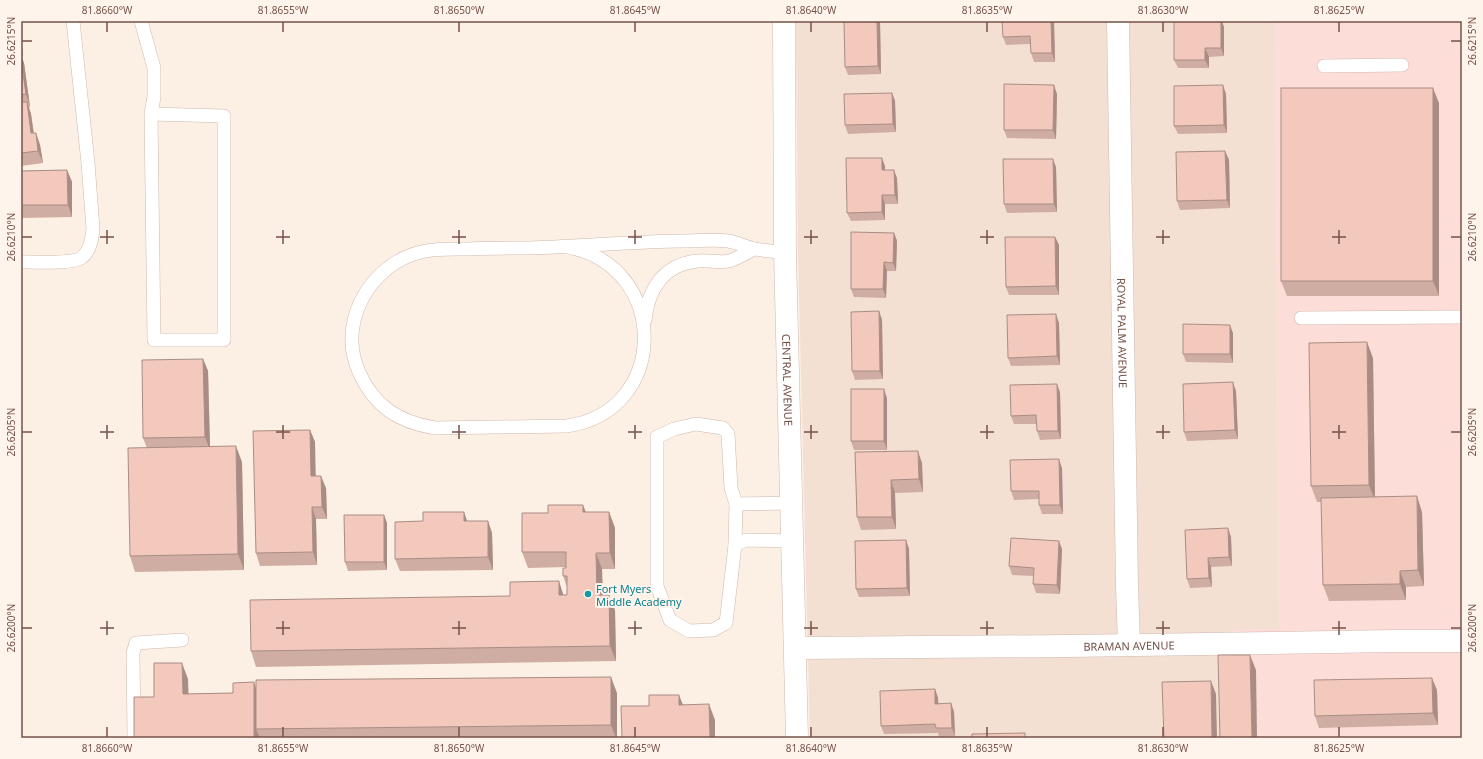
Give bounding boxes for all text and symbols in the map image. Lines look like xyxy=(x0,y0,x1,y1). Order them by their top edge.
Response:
text: 81.8660°W xyxy=(82,3,133,17)
text: 81.8655°W xyxy=(258,3,309,17)
text: 81.8650°W xyxy=(434,3,485,17)
text: 81.8645°W xyxy=(610,3,661,17)
text: 81.8640°W xyxy=(786,3,837,17)
text: 81.8635°W xyxy=(962,3,1013,17)
text: 81.8630°W xyxy=(1138,3,1189,17)
text: 81.8625°W xyxy=(1314,3,1365,17)
text: 26.6215°N xyxy=(4,17,18,65)
text: 26.6215°N xyxy=(1465,17,1479,65)
text: 26.6210°N xyxy=(4,213,18,261)
text: 26.6210°N xyxy=(1465,213,1479,261)
street label: ROYAL PALM AVENUE xyxy=(1115,278,1131,388)
street label: CENTRAL AVENUE xyxy=(780,334,797,426)
text: 26.6205°N xyxy=(4,408,18,456)
text: 26.6205°N xyxy=(1465,408,1479,456)
place label: Fort Myers Middle Academy xyxy=(596,581,682,609)
marker: Fort Myers Middle Academy xyxy=(583,589,593,599)
text: 26.6200°N xyxy=(4,604,18,652)
text: 26.6200°N xyxy=(1465,604,1479,652)
street label: BRAMAN AVENUE xyxy=(1083,637,1175,653)
text: 81.8660°W xyxy=(82,741,133,755)
text: 81.8655°W xyxy=(258,741,309,755)
text: 81.8650°W xyxy=(434,741,485,755)
text: 81.8645°W xyxy=(610,741,661,755)
text: 81.8640°W xyxy=(786,741,837,755)
text: 81.8635°W xyxy=(962,741,1013,755)
text: 81.8630°W xyxy=(1138,741,1189,755)
text: 81.8625°W xyxy=(1314,741,1365,755)

